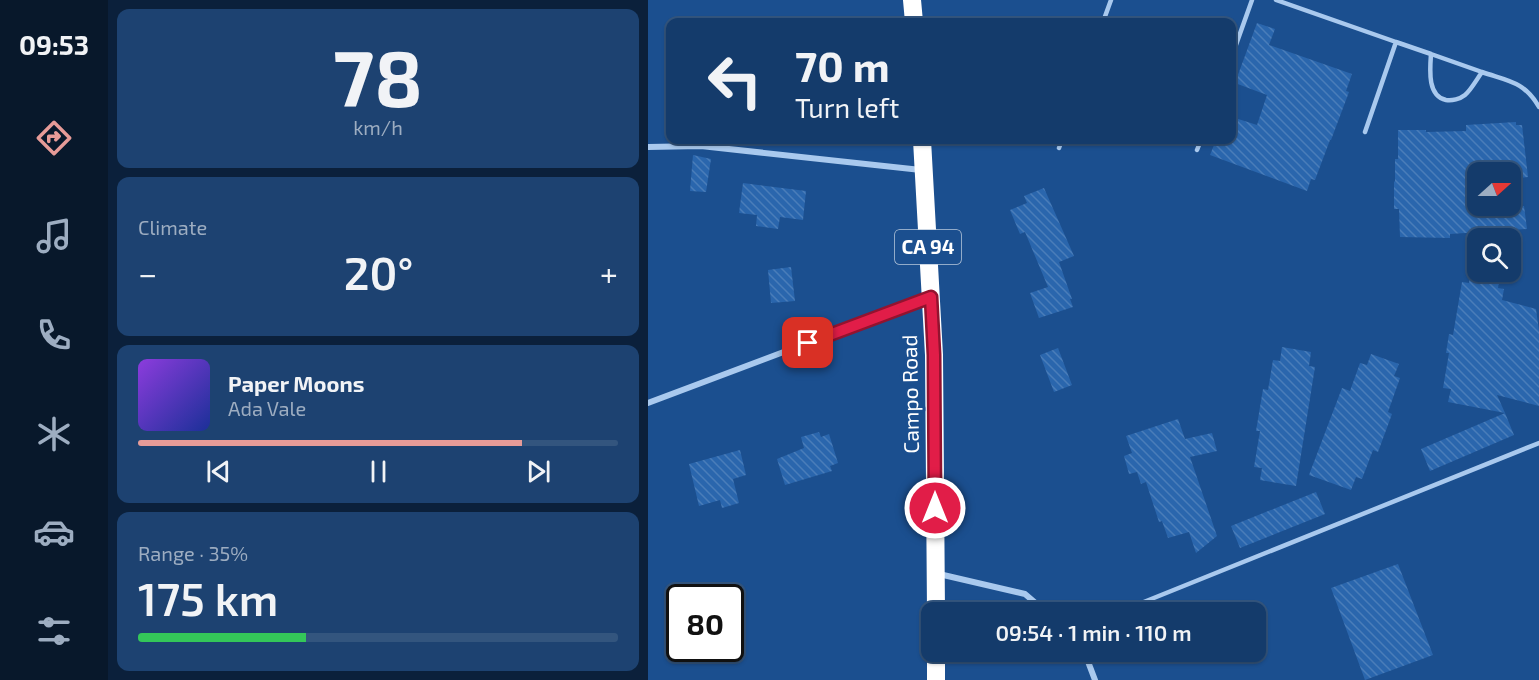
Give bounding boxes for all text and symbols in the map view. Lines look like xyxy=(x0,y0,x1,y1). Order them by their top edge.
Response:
text: 09:53 xyxy=(19,28,89,60)
text: 78 xyxy=(333,29,423,123)
text: 70 m xyxy=(795,40,890,90)
icon: left xyxy=(696,42,774,120)
text: Turn left xyxy=(795,91,899,123)
text: km/h xyxy=(353,115,403,139)
icon: directions xyxy=(33,117,75,159)
north arrow xyxy=(1467,162,1521,216)
map controls xyxy=(1467,162,1521,282)
icon: music xyxy=(33,215,75,257)
text: Climate xyxy=(138,215,207,239)
button: search xyxy=(1467,228,1521,282)
road number: CA 94 xyxy=(895,230,961,264)
text: 20° xyxy=(344,245,413,299)
text: − xyxy=(138,253,157,293)
text: + xyxy=(600,253,618,293)
icon: phone xyxy=(33,314,75,356)
pin xyxy=(782,317,833,368)
icon: arrive xyxy=(791,326,824,359)
street label: Campo Road xyxy=(896,334,923,454)
text: Paper Moons xyxy=(228,370,364,396)
text: Ada Vale xyxy=(228,396,306,420)
icon: climate xyxy=(33,413,75,455)
icon: previous xyxy=(202,455,235,488)
icon: pause xyxy=(362,455,395,488)
icon: next xyxy=(522,455,555,488)
position arrow xyxy=(903,476,967,540)
icon: car xyxy=(33,511,75,553)
text: Range · 35% xyxy=(138,541,248,565)
text: 175 km xyxy=(138,571,278,625)
speed limit sign: 80 xyxy=(666,584,744,662)
icon: filters xyxy=(33,610,75,652)
text: 09:54 · 1 min · 110 m xyxy=(995,619,1192,645)

